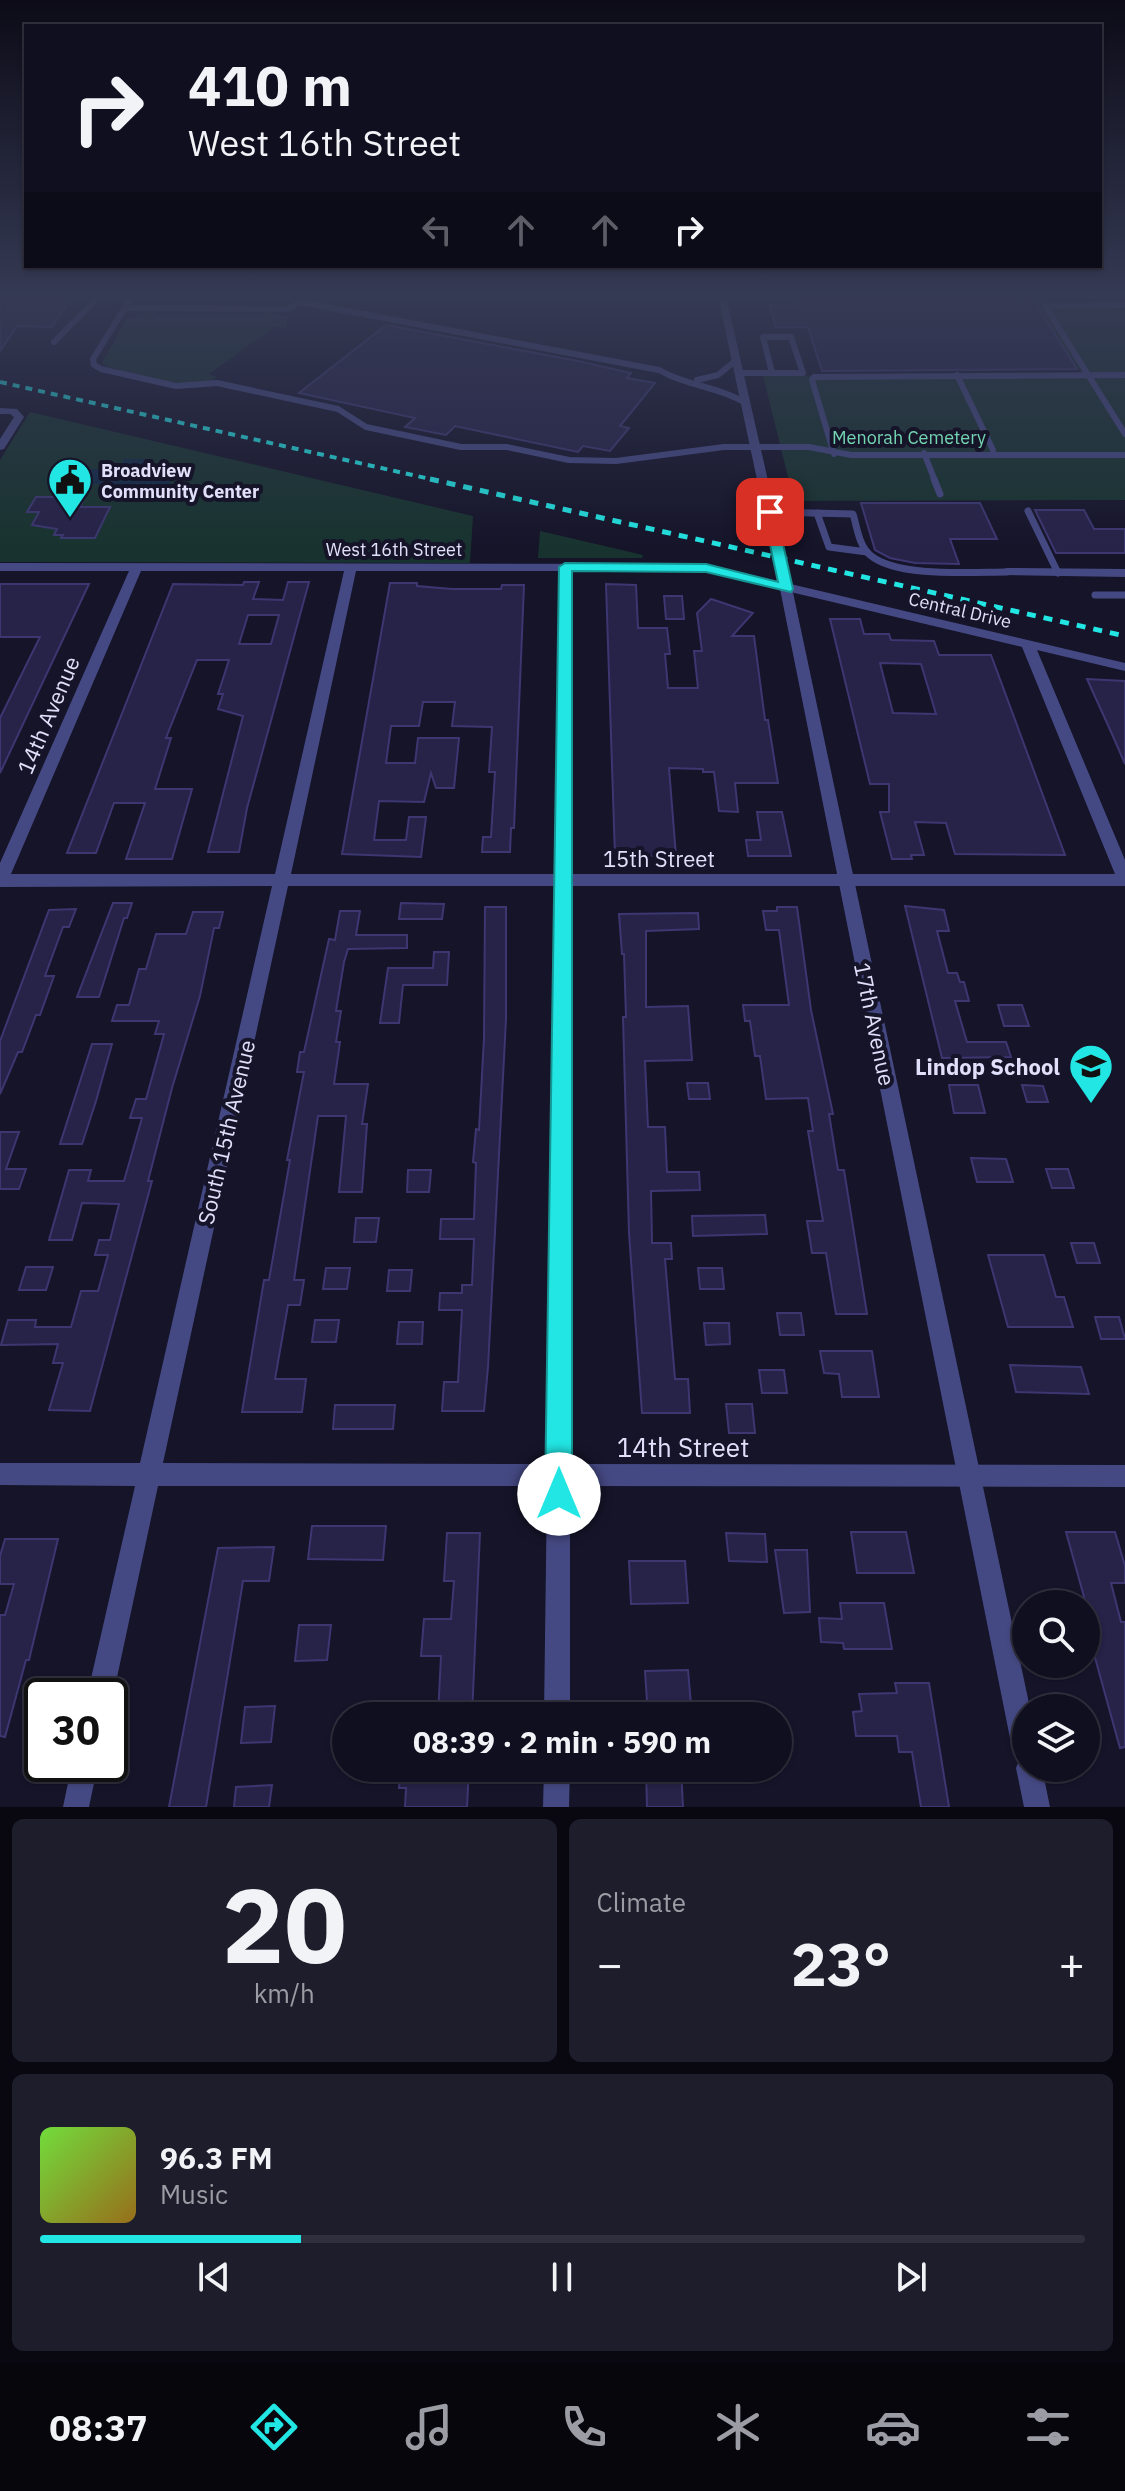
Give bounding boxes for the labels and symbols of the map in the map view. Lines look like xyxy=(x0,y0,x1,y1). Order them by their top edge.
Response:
park label: Menorah Cemetery xyxy=(832,426,986,449)
public building icon: Broadview Community Center xyxy=(46,456,94,519)
place label: Broadview Community Center xyxy=(101,459,259,503)
pin xyxy=(736,478,804,546)
street label: West 16th Street xyxy=(326,538,462,561)
street label: Central Drive xyxy=(906,587,1014,633)
street label: 14th Avenue xyxy=(10,652,86,778)
street label: 15th Street xyxy=(603,844,715,873)
street label: 17th Avenue xyxy=(848,960,902,1088)
street label: South 15th Avenue xyxy=(191,1037,261,1227)
school or university icon: Lindop School xyxy=(1067,1042,1115,1105)
place label: Lindop School xyxy=(915,1052,1060,1081)
street label: 14th Street xyxy=(617,1430,749,1464)
position arrow xyxy=(517,1452,601,1536)
speed limit sign: 30 xyxy=(24,1678,128,1782)

